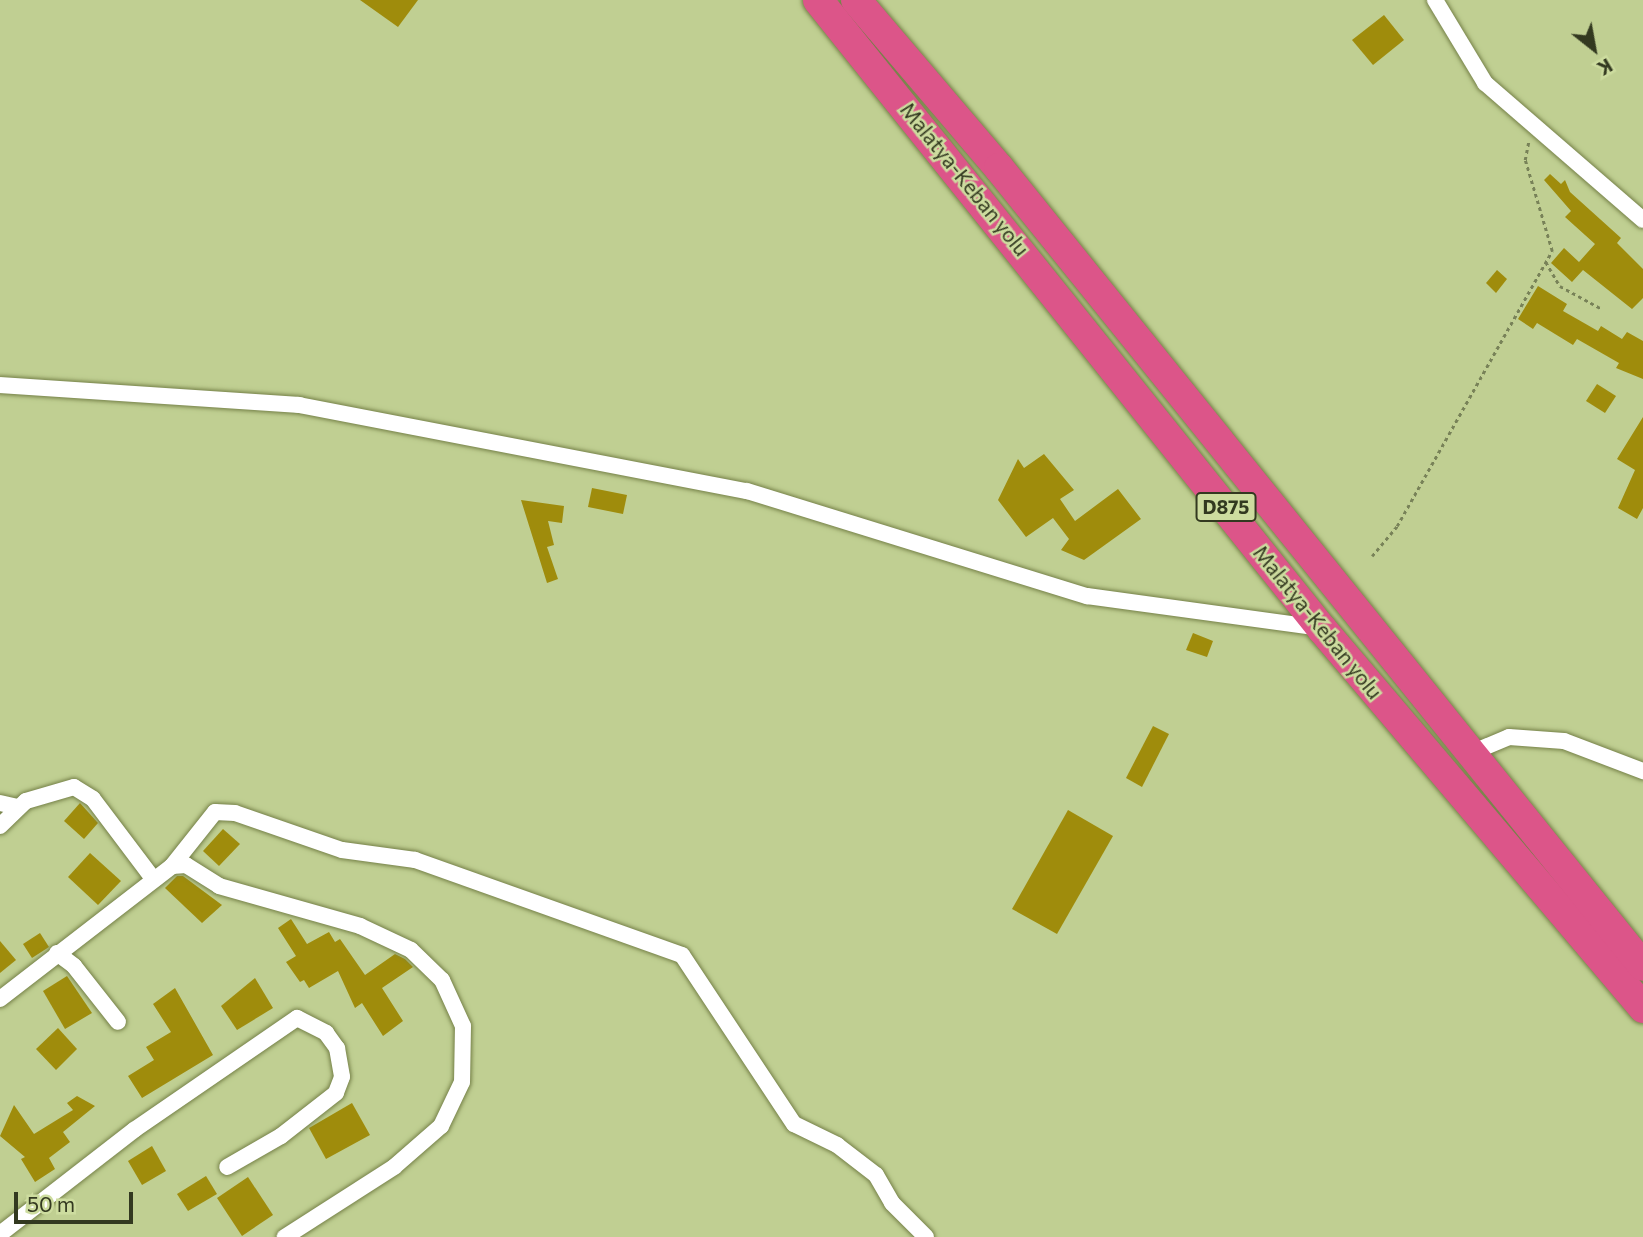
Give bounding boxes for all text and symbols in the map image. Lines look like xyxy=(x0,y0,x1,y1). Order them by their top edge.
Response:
north arrow xyxy=(1559,14,1629,84)
text: K xyxy=(1593,54,1617,81)
street label: Malatya-Keban yolu xyxy=(895,97,1035,261)
road number: D875 xyxy=(1194,492,1258,522)
street label: Malatya-Keban yolu xyxy=(1248,540,1388,704)
scale bar xyxy=(18,1178,136,1222)
text: 50 m xyxy=(27,1191,75,1216)

